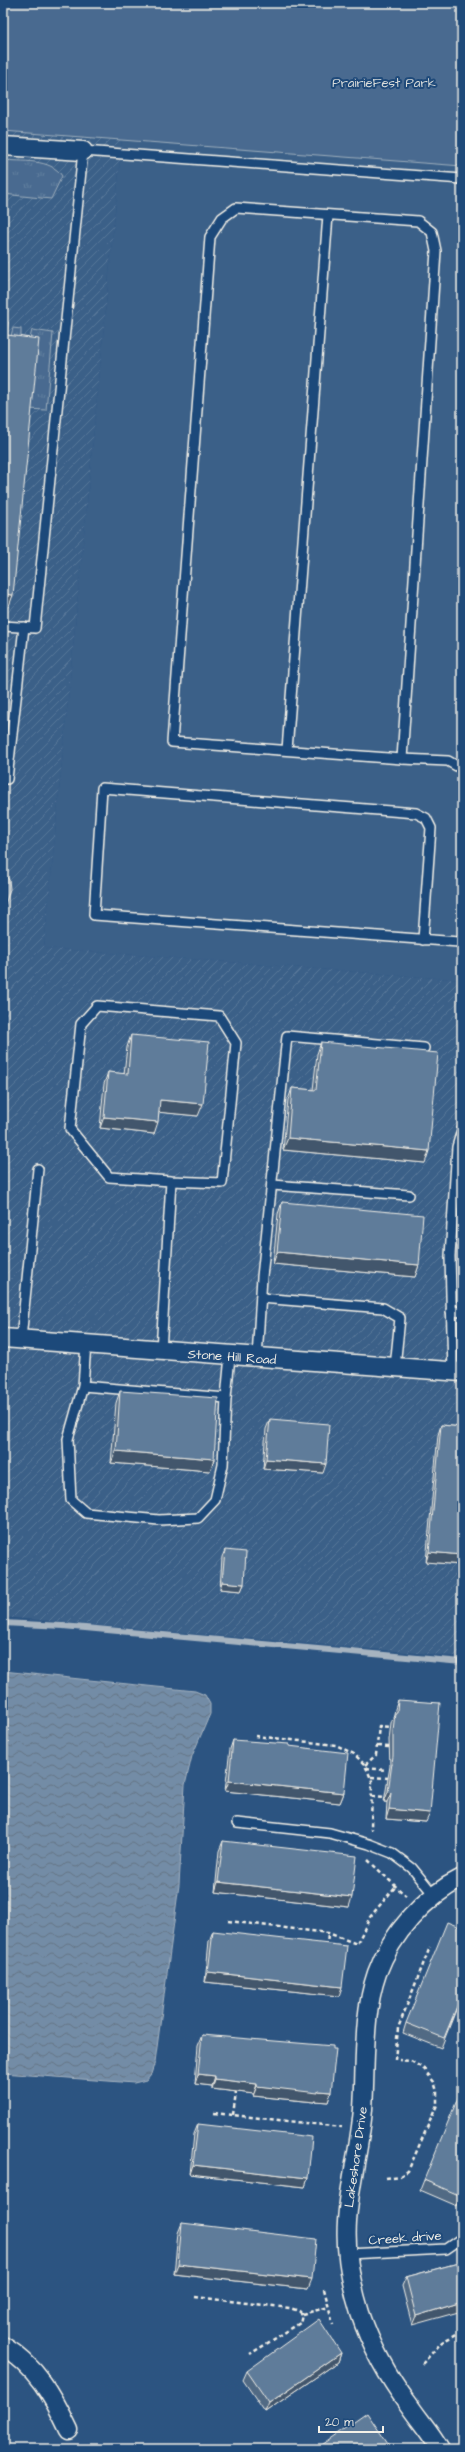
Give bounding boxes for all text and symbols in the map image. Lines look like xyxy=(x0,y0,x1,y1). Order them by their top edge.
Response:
park label: PrairieFest Park xyxy=(332,74,436,92)
street label: Stone Hill Road xyxy=(187,1345,277,1369)
street label: Lakeshore Drive xyxy=(340,2106,372,2209)
street label: Creek drive xyxy=(368,2226,442,2250)
scale bar xyxy=(319,2408,383,2434)
text: 20 m xyxy=(325,2414,354,2431)

